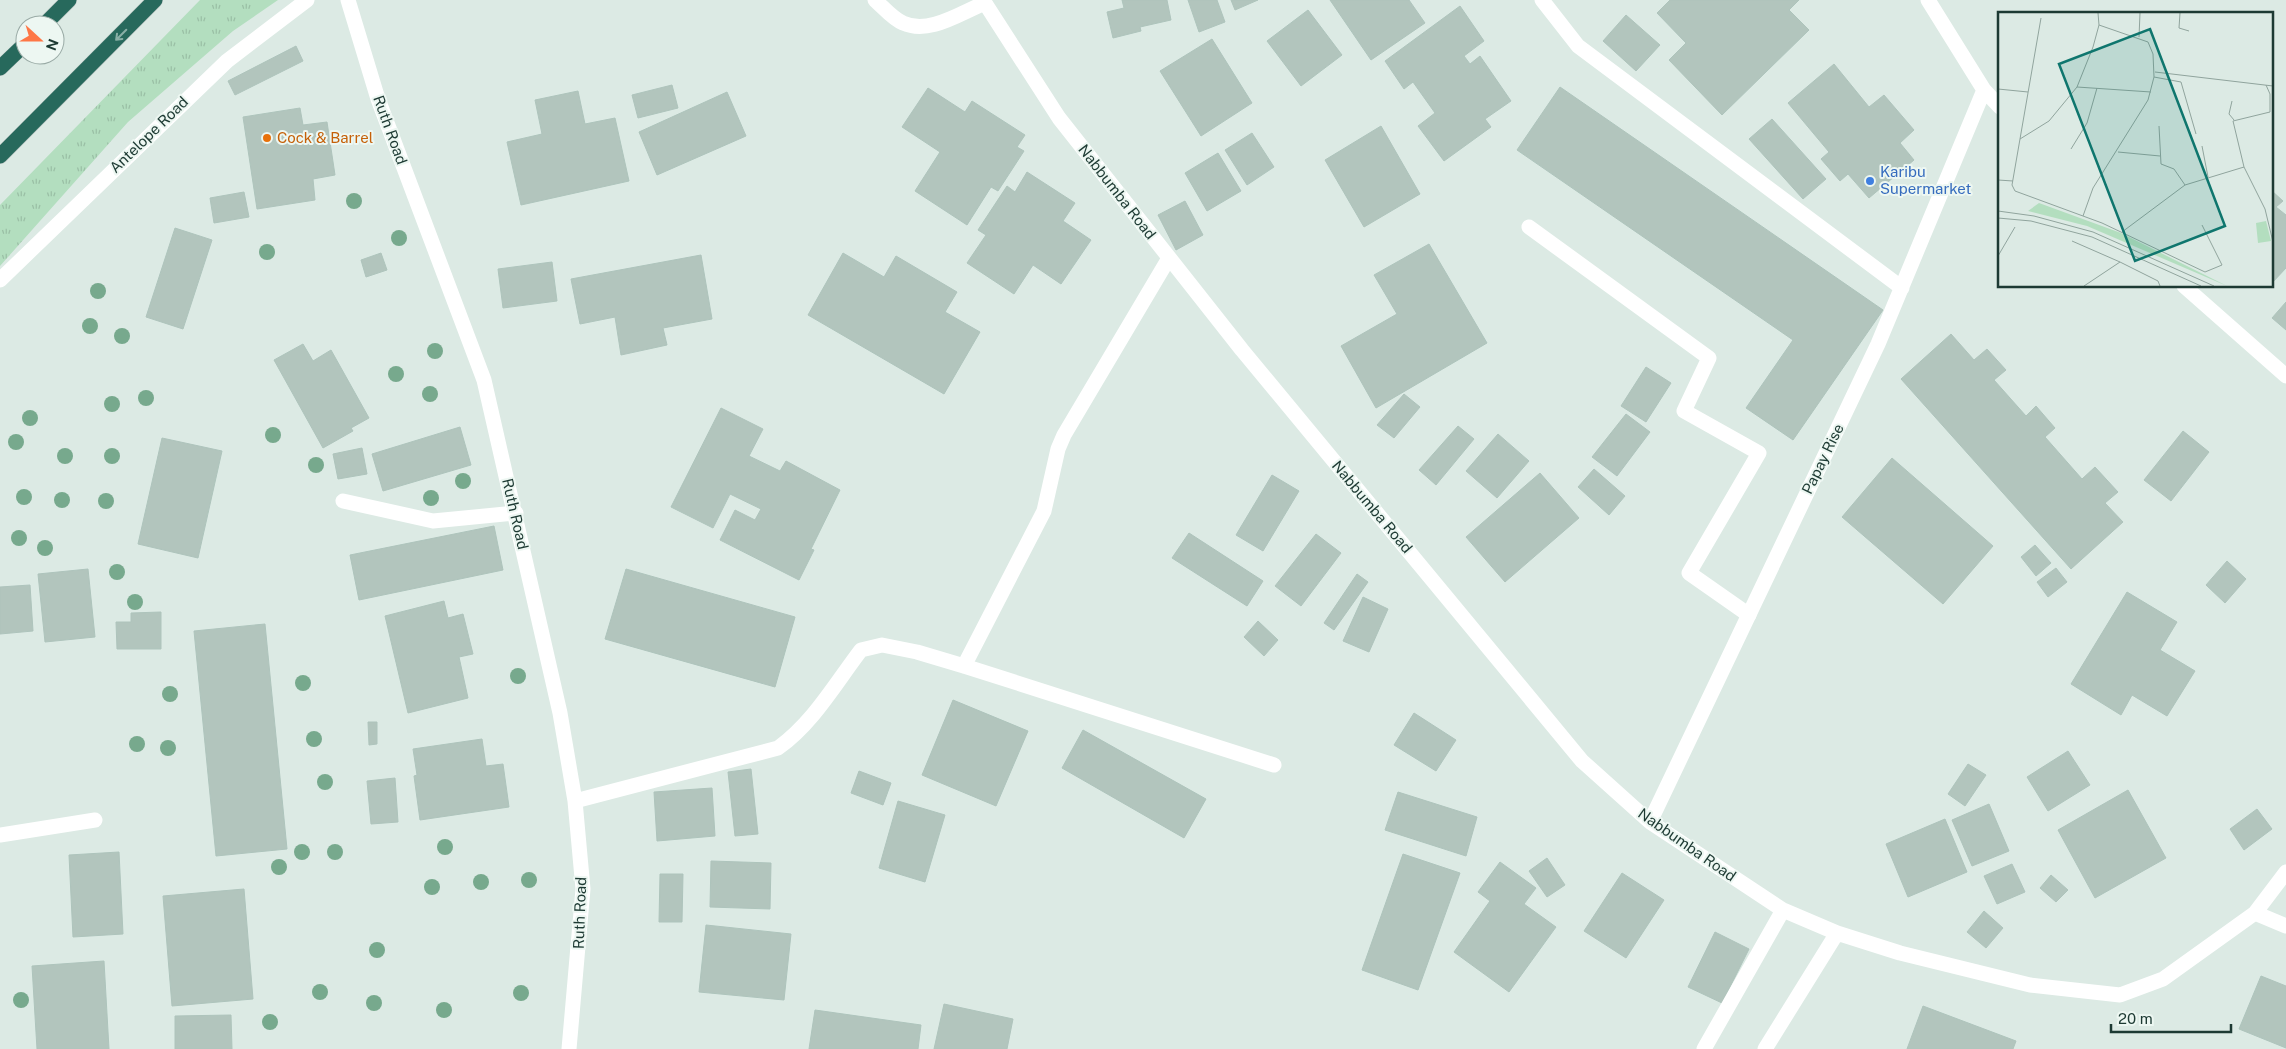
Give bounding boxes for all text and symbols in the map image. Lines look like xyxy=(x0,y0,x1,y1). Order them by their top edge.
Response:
inset map xyxy=(1998,12,2274,288)
north arrow xyxy=(15,15,65,65)
one-way arrow xyxy=(115,28,127,41)
text: N xyxy=(43,37,62,53)
street label: Antelope Road xyxy=(106,93,191,176)
street label: Ruth Road xyxy=(370,93,411,167)
place label: Cock & Barrel xyxy=(277,129,373,146)
marker: Cock & Barrel xyxy=(261,132,273,144)
street label: Nabbumba Road xyxy=(1075,141,1160,242)
place label: Karibu Supermarket xyxy=(1880,163,1971,197)
marker: Karibu Supermarket xyxy=(1864,175,1876,187)
street label: Papay Rise xyxy=(1798,421,1847,497)
street label: Nabbumba Road xyxy=(1329,457,1416,556)
street label: Ruth Road xyxy=(499,477,532,551)
street label: Nabbumba Road xyxy=(1635,804,1739,885)
street label: Ruth Road xyxy=(570,877,589,949)
scale bar xyxy=(2111,1002,2231,1034)
text: 20 m xyxy=(2118,1010,2153,1027)

